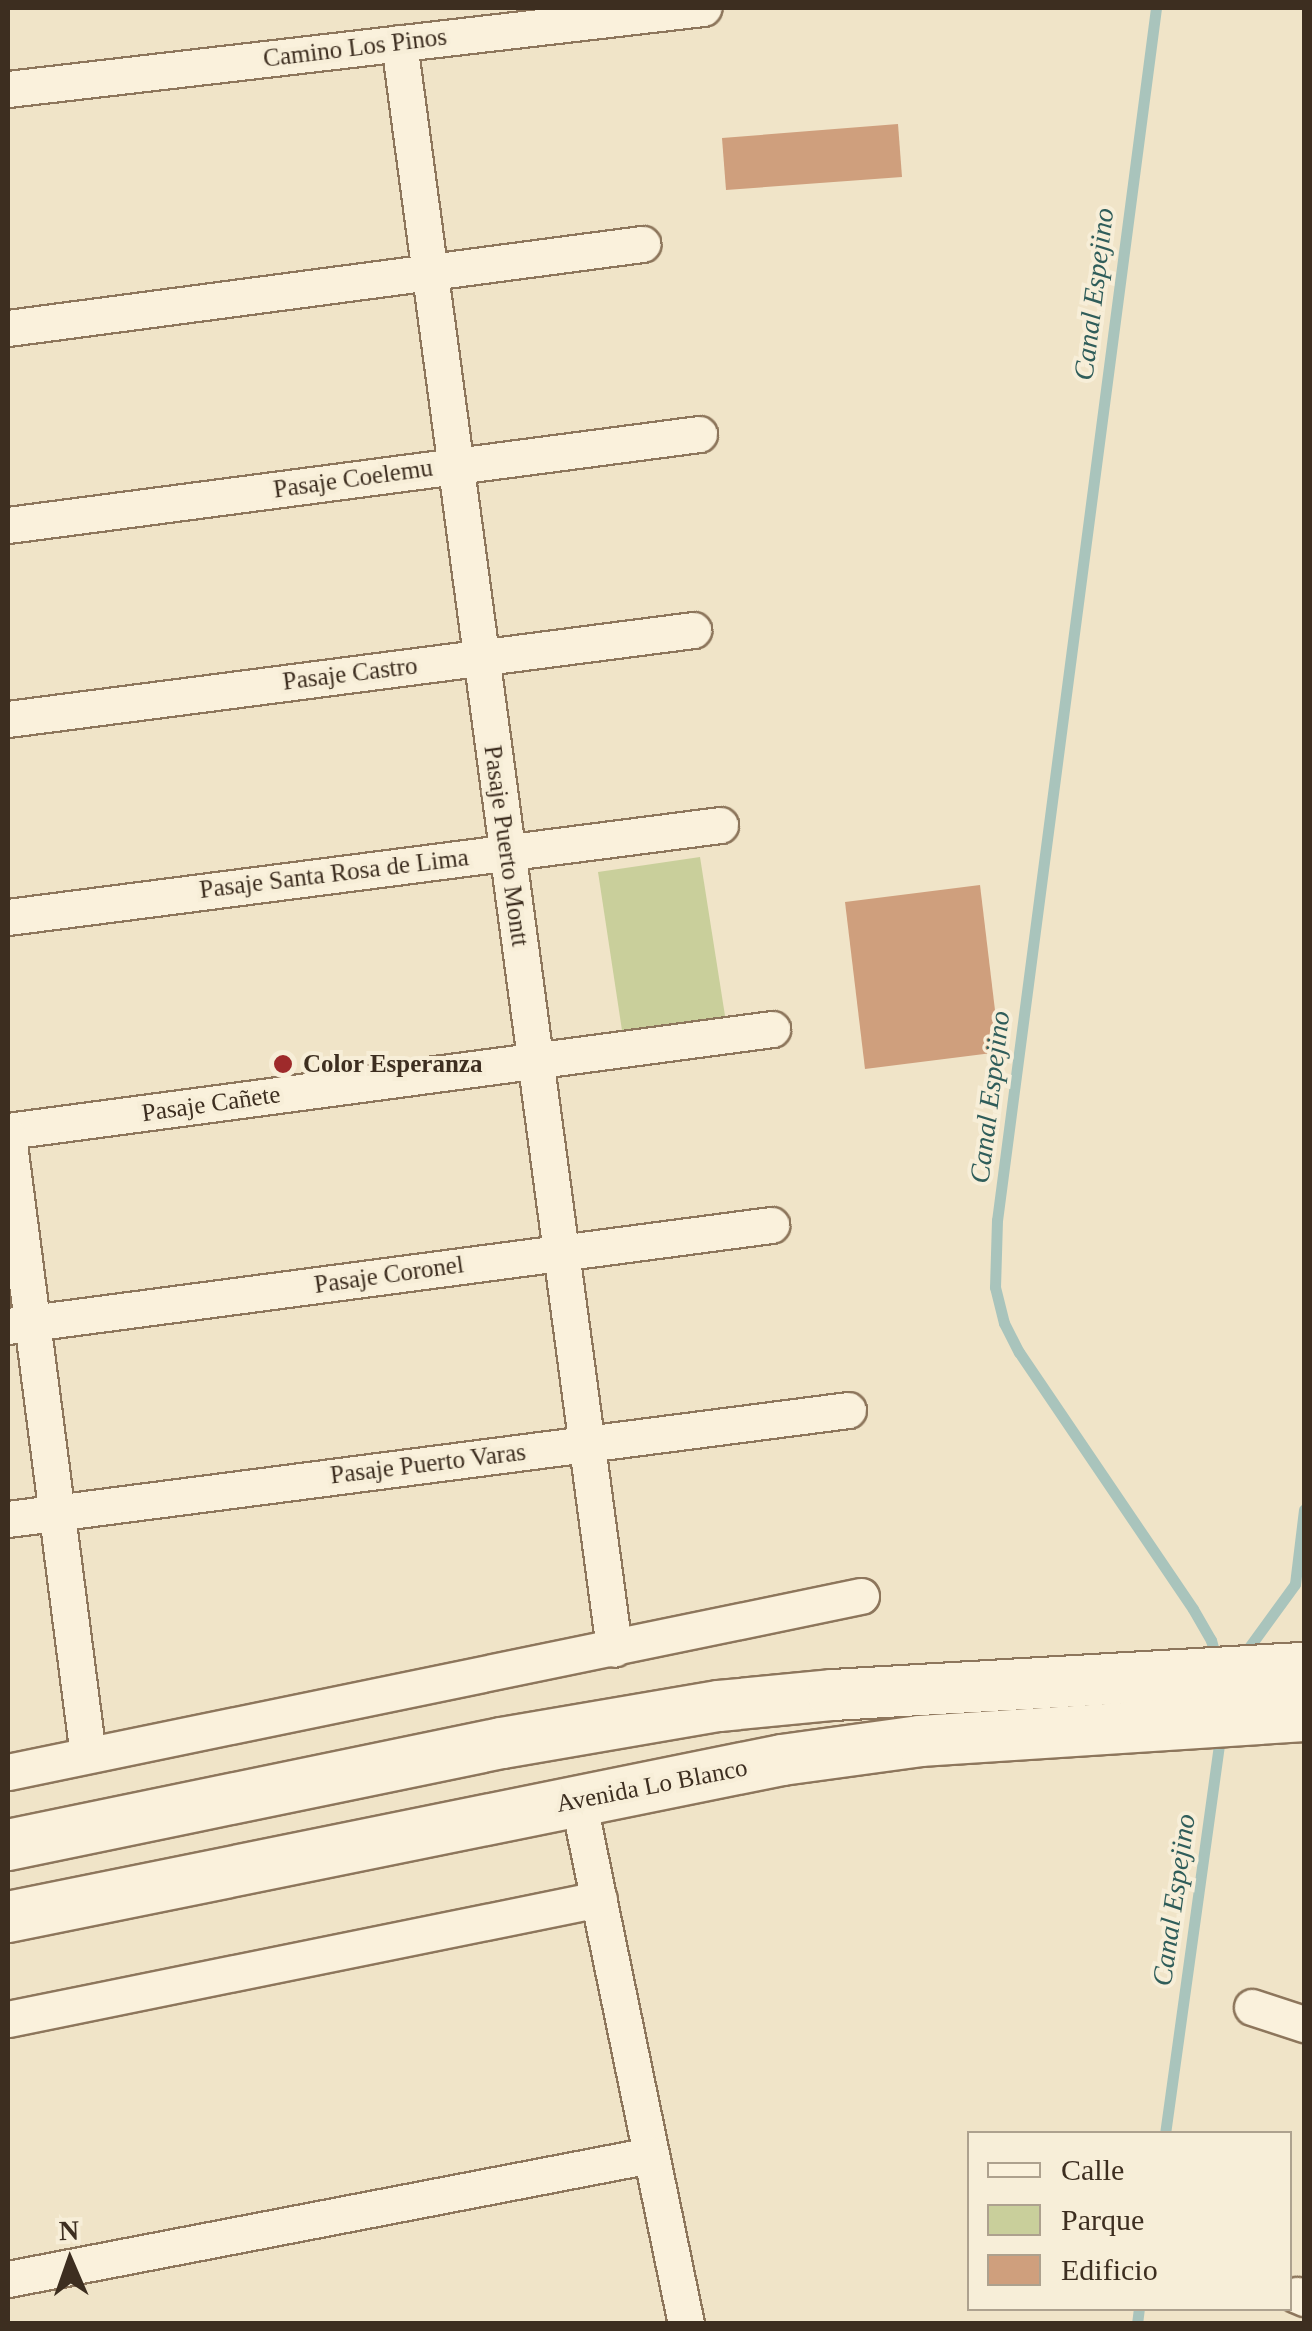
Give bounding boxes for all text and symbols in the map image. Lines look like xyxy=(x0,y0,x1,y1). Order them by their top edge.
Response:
street label: Camino Los Pinos xyxy=(261,22,449,74)
water label: Canal Espejino xyxy=(1067,206,1121,382)
street label: Pasaje Coelemu xyxy=(272,453,434,505)
street label: Pasaje Castro xyxy=(281,651,419,697)
street label: Pasaje Puerto Montt xyxy=(477,744,535,948)
street label: Pasaje Santa Rosa de Lima xyxy=(198,843,470,905)
water label: Canal Espejino xyxy=(963,1009,1017,1185)
place label: Color Esperanza xyxy=(303,1049,483,1079)
marker: Color Esperanza xyxy=(272,1053,294,1075)
street label: Pasaje Cañete xyxy=(140,1079,282,1129)
street label: Pasaje Coronel xyxy=(312,1250,466,1300)
street label: Pasaje Puerto Varas xyxy=(328,1437,528,1491)
street label: Avenida Lo Blanco xyxy=(554,1753,750,1819)
water label: Canal Espejino xyxy=(1145,1812,1203,1988)
legend xyxy=(967,2131,1292,2311)
text: Calle xyxy=(1061,2153,1124,2186)
text: Parque xyxy=(1061,2203,1144,2236)
north arrow xyxy=(20,2211,120,2311)
text: N xyxy=(58,2215,80,2246)
text: Edificio xyxy=(1061,2253,1158,2286)

